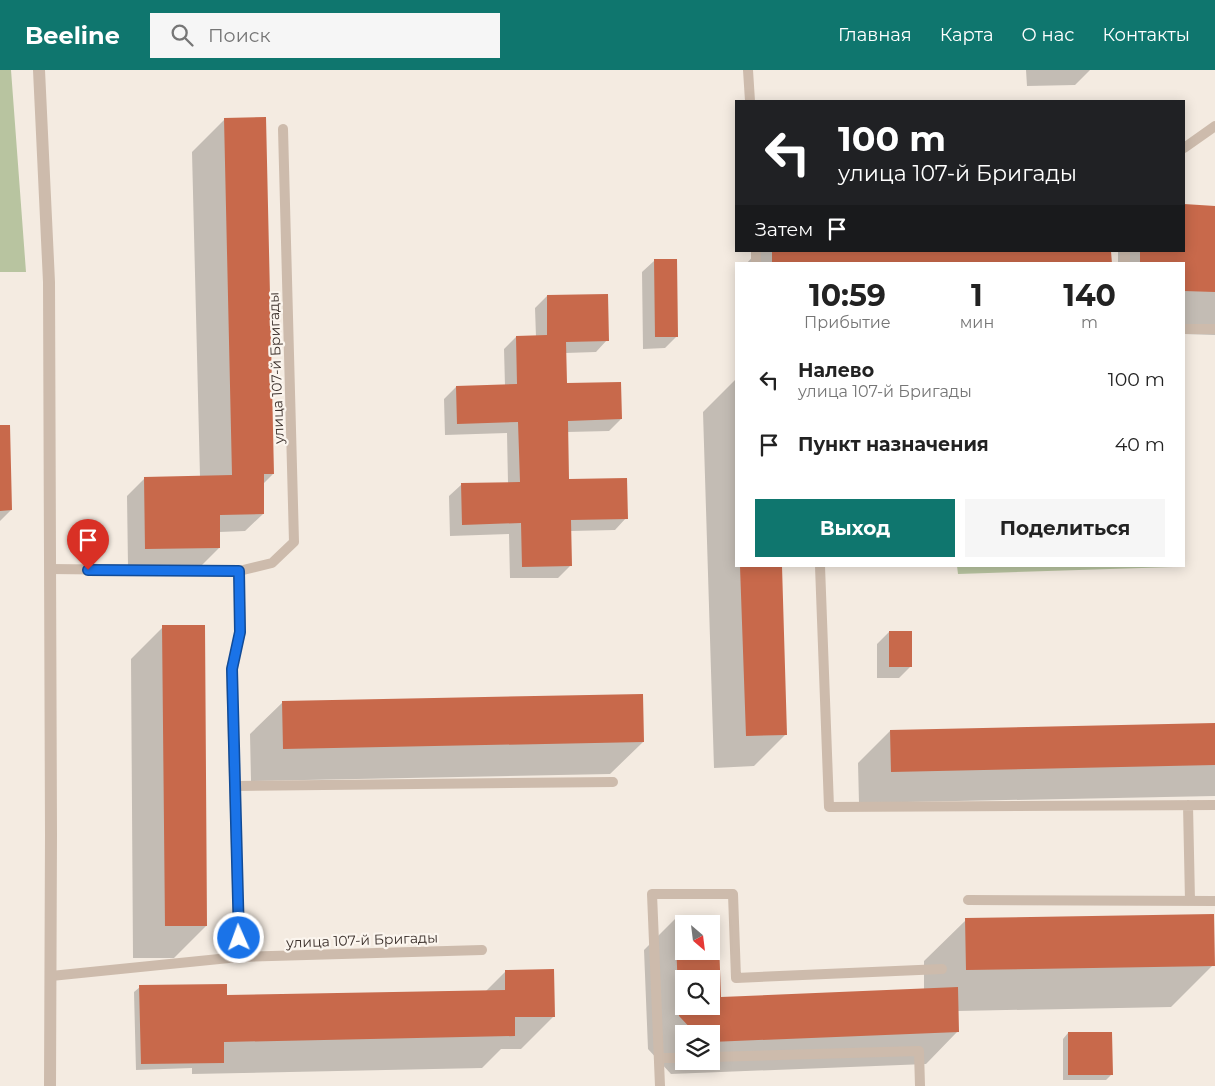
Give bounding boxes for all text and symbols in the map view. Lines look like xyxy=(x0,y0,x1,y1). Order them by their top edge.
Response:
search box xyxy=(150,13,500,58)
text: Beeline xyxy=(25,21,120,50)
icon: search xyxy=(168,21,196,49)
text: Поиск xyxy=(208,24,271,47)
text: Главная xyxy=(838,24,912,46)
text: Карта xyxy=(940,24,994,46)
text: О нас xyxy=(1022,24,1074,46)
text: Контакты xyxy=(1102,24,1190,46)
text: 100 m xyxy=(838,117,946,160)
icon: left xyxy=(755,120,820,185)
text: улица 107-й Бригады xyxy=(838,160,1077,187)
icon: arrive xyxy=(823,215,851,243)
text: Затем xyxy=(755,218,813,241)
text: 10:59 xyxy=(809,277,886,314)
text: 1 xyxy=(971,277,983,314)
text: 140 xyxy=(1063,277,1116,314)
street label: улица 107-й Бригады xyxy=(264,292,288,445)
text: Прибытие xyxy=(804,313,891,332)
text: мин xyxy=(960,313,994,332)
text: m xyxy=(1081,313,1098,332)
text: Налево xyxy=(798,359,874,382)
icon: left xyxy=(755,366,783,394)
text: 100 m xyxy=(1108,368,1165,391)
text: улица 107-й Бригады xyxy=(798,382,972,401)
icon: arrive xyxy=(755,431,783,459)
text: Пункт назначения xyxy=(798,433,989,456)
text: 40 m xyxy=(1115,433,1165,456)
button: Выход xyxy=(755,499,955,557)
button: Поделиться xyxy=(965,499,1165,557)
pin xyxy=(67,519,109,570)
icon: arrive xyxy=(74,526,102,554)
position arrow xyxy=(212,911,264,963)
north arrow xyxy=(675,915,720,960)
map controls xyxy=(675,915,720,1070)
street label: улица 107-й Бригады xyxy=(285,928,438,952)
button: search xyxy=(675,970,720,1015)
button: layers xyxy=(675,1025,720,1070)

